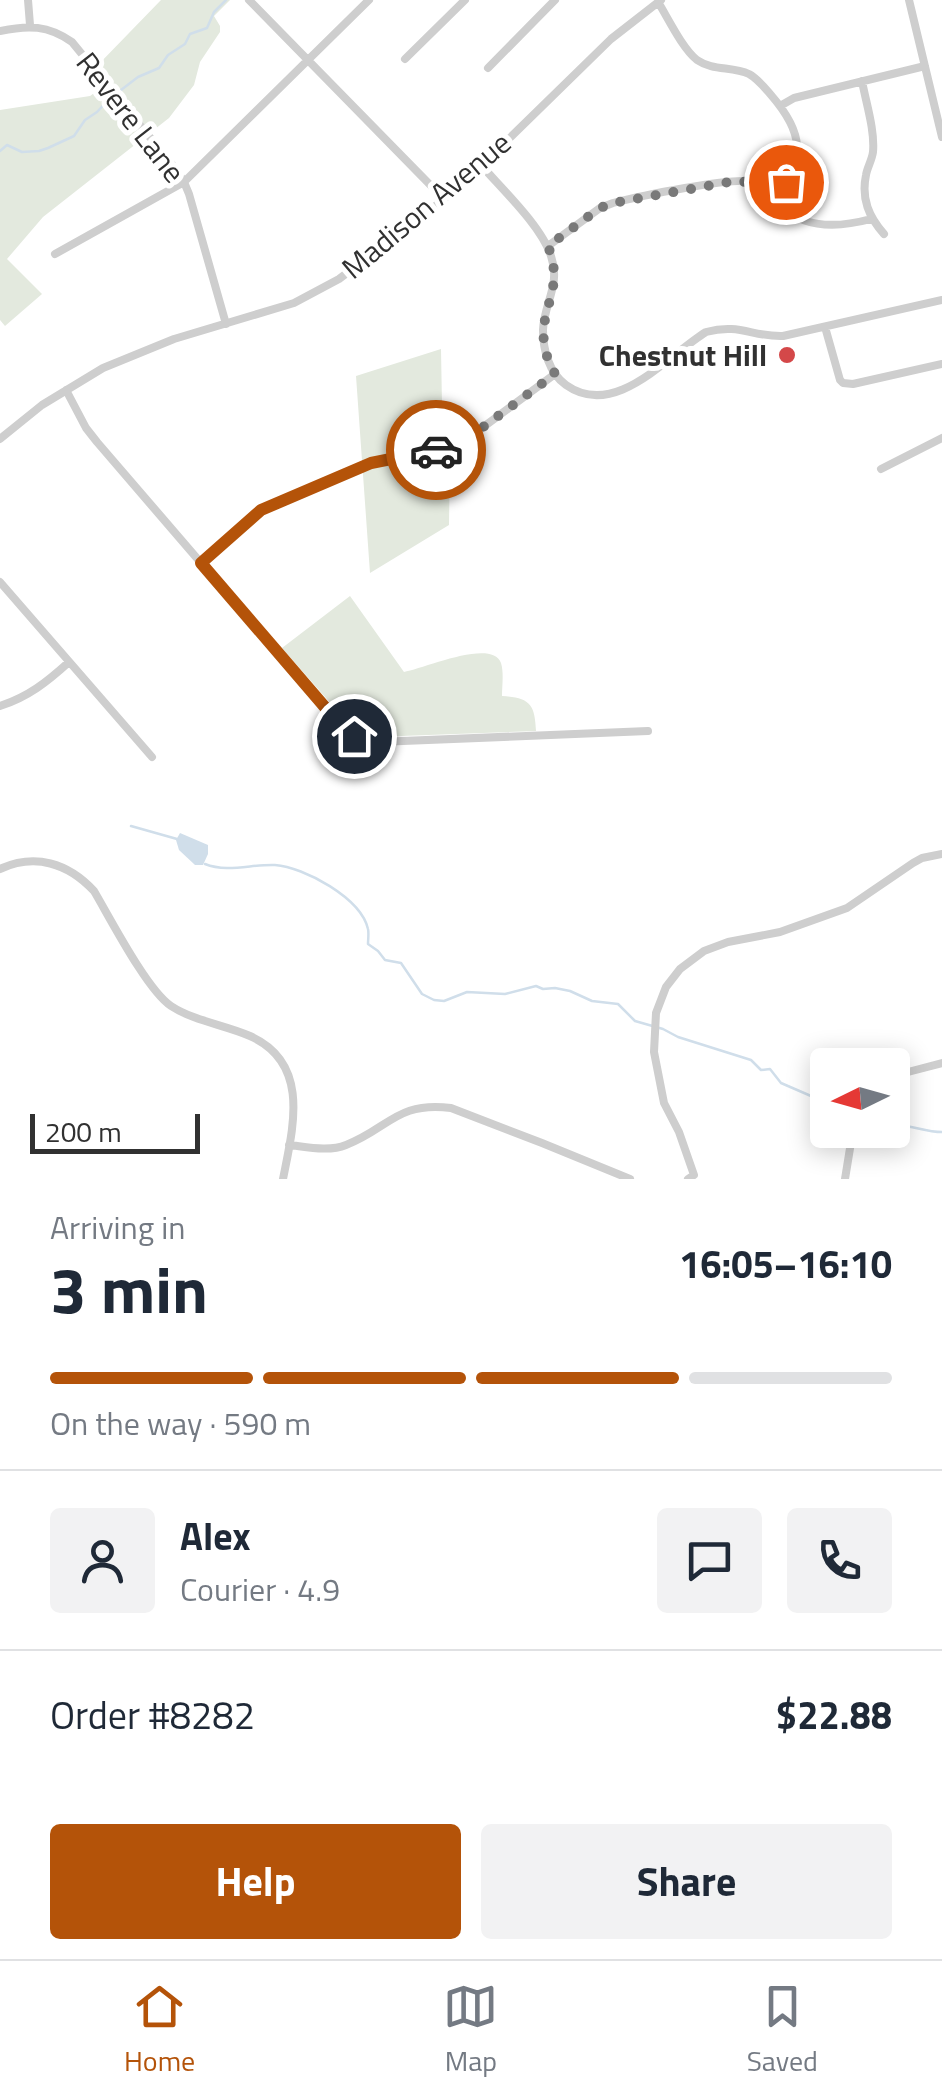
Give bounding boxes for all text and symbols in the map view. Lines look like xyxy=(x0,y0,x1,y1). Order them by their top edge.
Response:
street label: Revere Lane xyxy=(65,42,197,192)
street label: Madison Avenue xyxy=(331,120,521,290)
pin xyxy=(744,140,829,225)
icon: bag xyxy=(759,155,814,210)
place label: Chestnut Hill xyxy=(599,332,767,378)
marker: Chestnut Hill xyxy=(776,344,798,366)
courier xyxy=(386,400,486,500)
icon: car xyxy=(409,423,464,478)
pin xyxy=(312,694,397,779)
icon: home xyxy=(327,709,382,764)
north arrow xyxy=(810,1048,910,1148)
map controls xyxy=(810,1048,910,1148)
scale bar xyxy=(30,1109,200,1154)
text: 200 m xyxy=(45,1110,122,1153)
text: Arriving in xyxy=(50,1203,186,1251)
text: 16:05–16:10 xyxy=(679,1235,892,1293)
text: 3 min xyxy=(50,1239,208,1338)
text: On the way · 590 m xyxy=(50,1399,311,1447)
text: Alex xyxy=(180,1507,251,1565)
button: person xyxy=(50,1508,155,1613)
button: chat xyxy=(657,1508,762,1613)
button: phone xyxy=(787,1508,892,1613)
text: Courier · 4.9 xyxy=(180,1565,340,1613)
text: Order #8282 xyxy=(50,1686,255,1744)
text: $22.88 xyxy=(776,1686,892,1744)
button: Help xyxy=(50,1824,461,1939)
button: Share xyxy=(481,1824,892,1939)
tab: Home xyxy=(124,1979,195,2082)
tab: Map xyxy=(443,1979,498,2082)
tab: Saved xyxy=(747,1979,818,2082)

